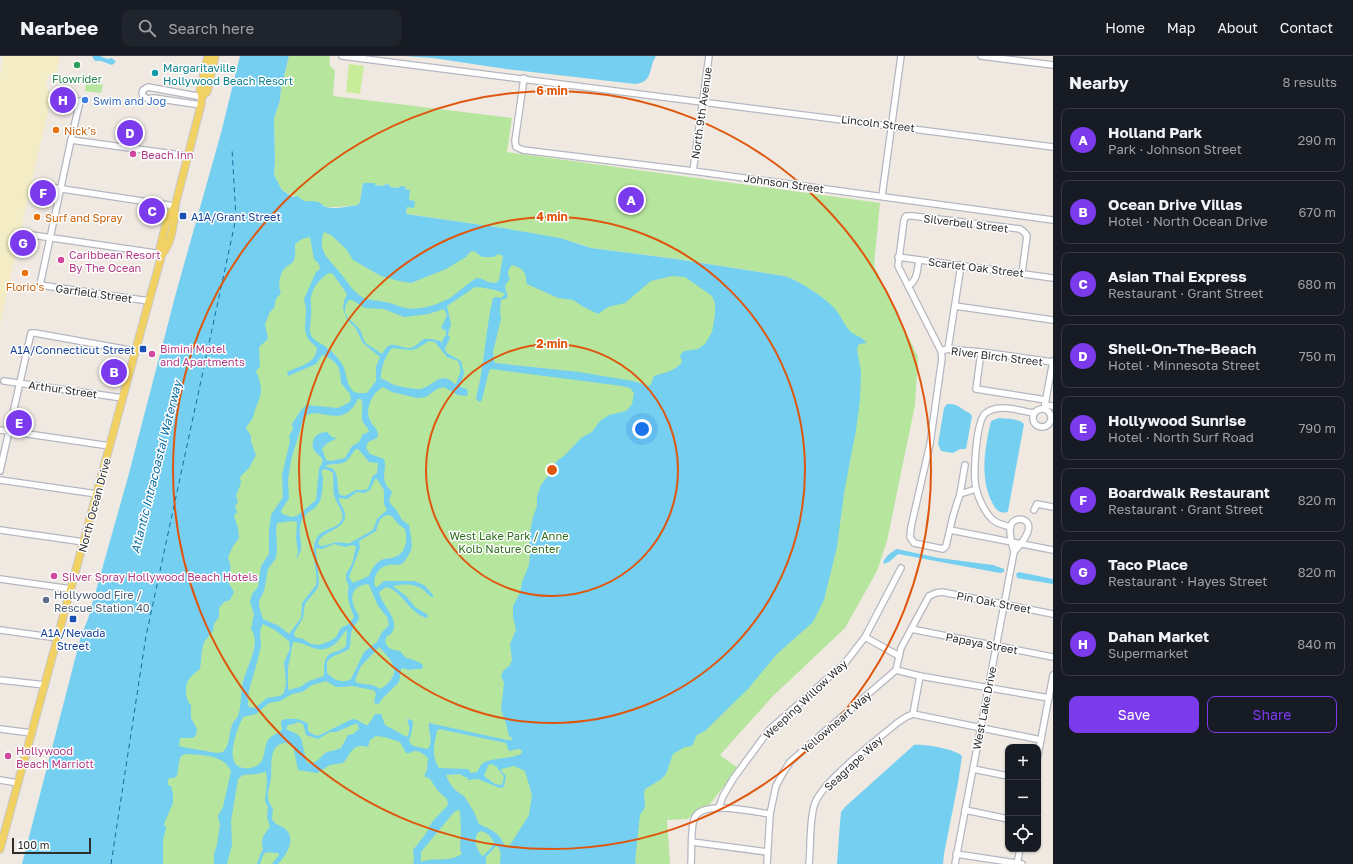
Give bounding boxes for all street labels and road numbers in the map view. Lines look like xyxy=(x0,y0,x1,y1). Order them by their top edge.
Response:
street label: North 9th Avenue xyxy=(688,66,714,160)
street label: Lincoln Street xyxy=(840,112,916,134)
street label: Johnson Street xyxy=(743,171,825,195)
street label: Silverbell Street xyxy=(923,211,1009,235)
street label: Scarlet Oak Street xyxy=(927,255,1025,279)
street label: Garfield Street xyxy=(55,281,133,305)
street label: River Birch Street xyxy=(950,344,1044,368)
street label: Arthur Street xyxy=(28,378,98,400)
street label: North Ocean Drive xyxy=(75,457,113,553)
street label: Pin Oak Street xyxy=(956,588,1032,616)
street label: Papaya Street xyxy=(945,630,1019,656)
street label: Weeping Willow Way xyxy=(760,657,850,741)
street label: West Lake Drive xyxy=(970,665,998,751)
street label: Yellowheart Way xyxy=(798,688,874,756)
street label: Seagrape Way xyxy=(821,733,885,793)

